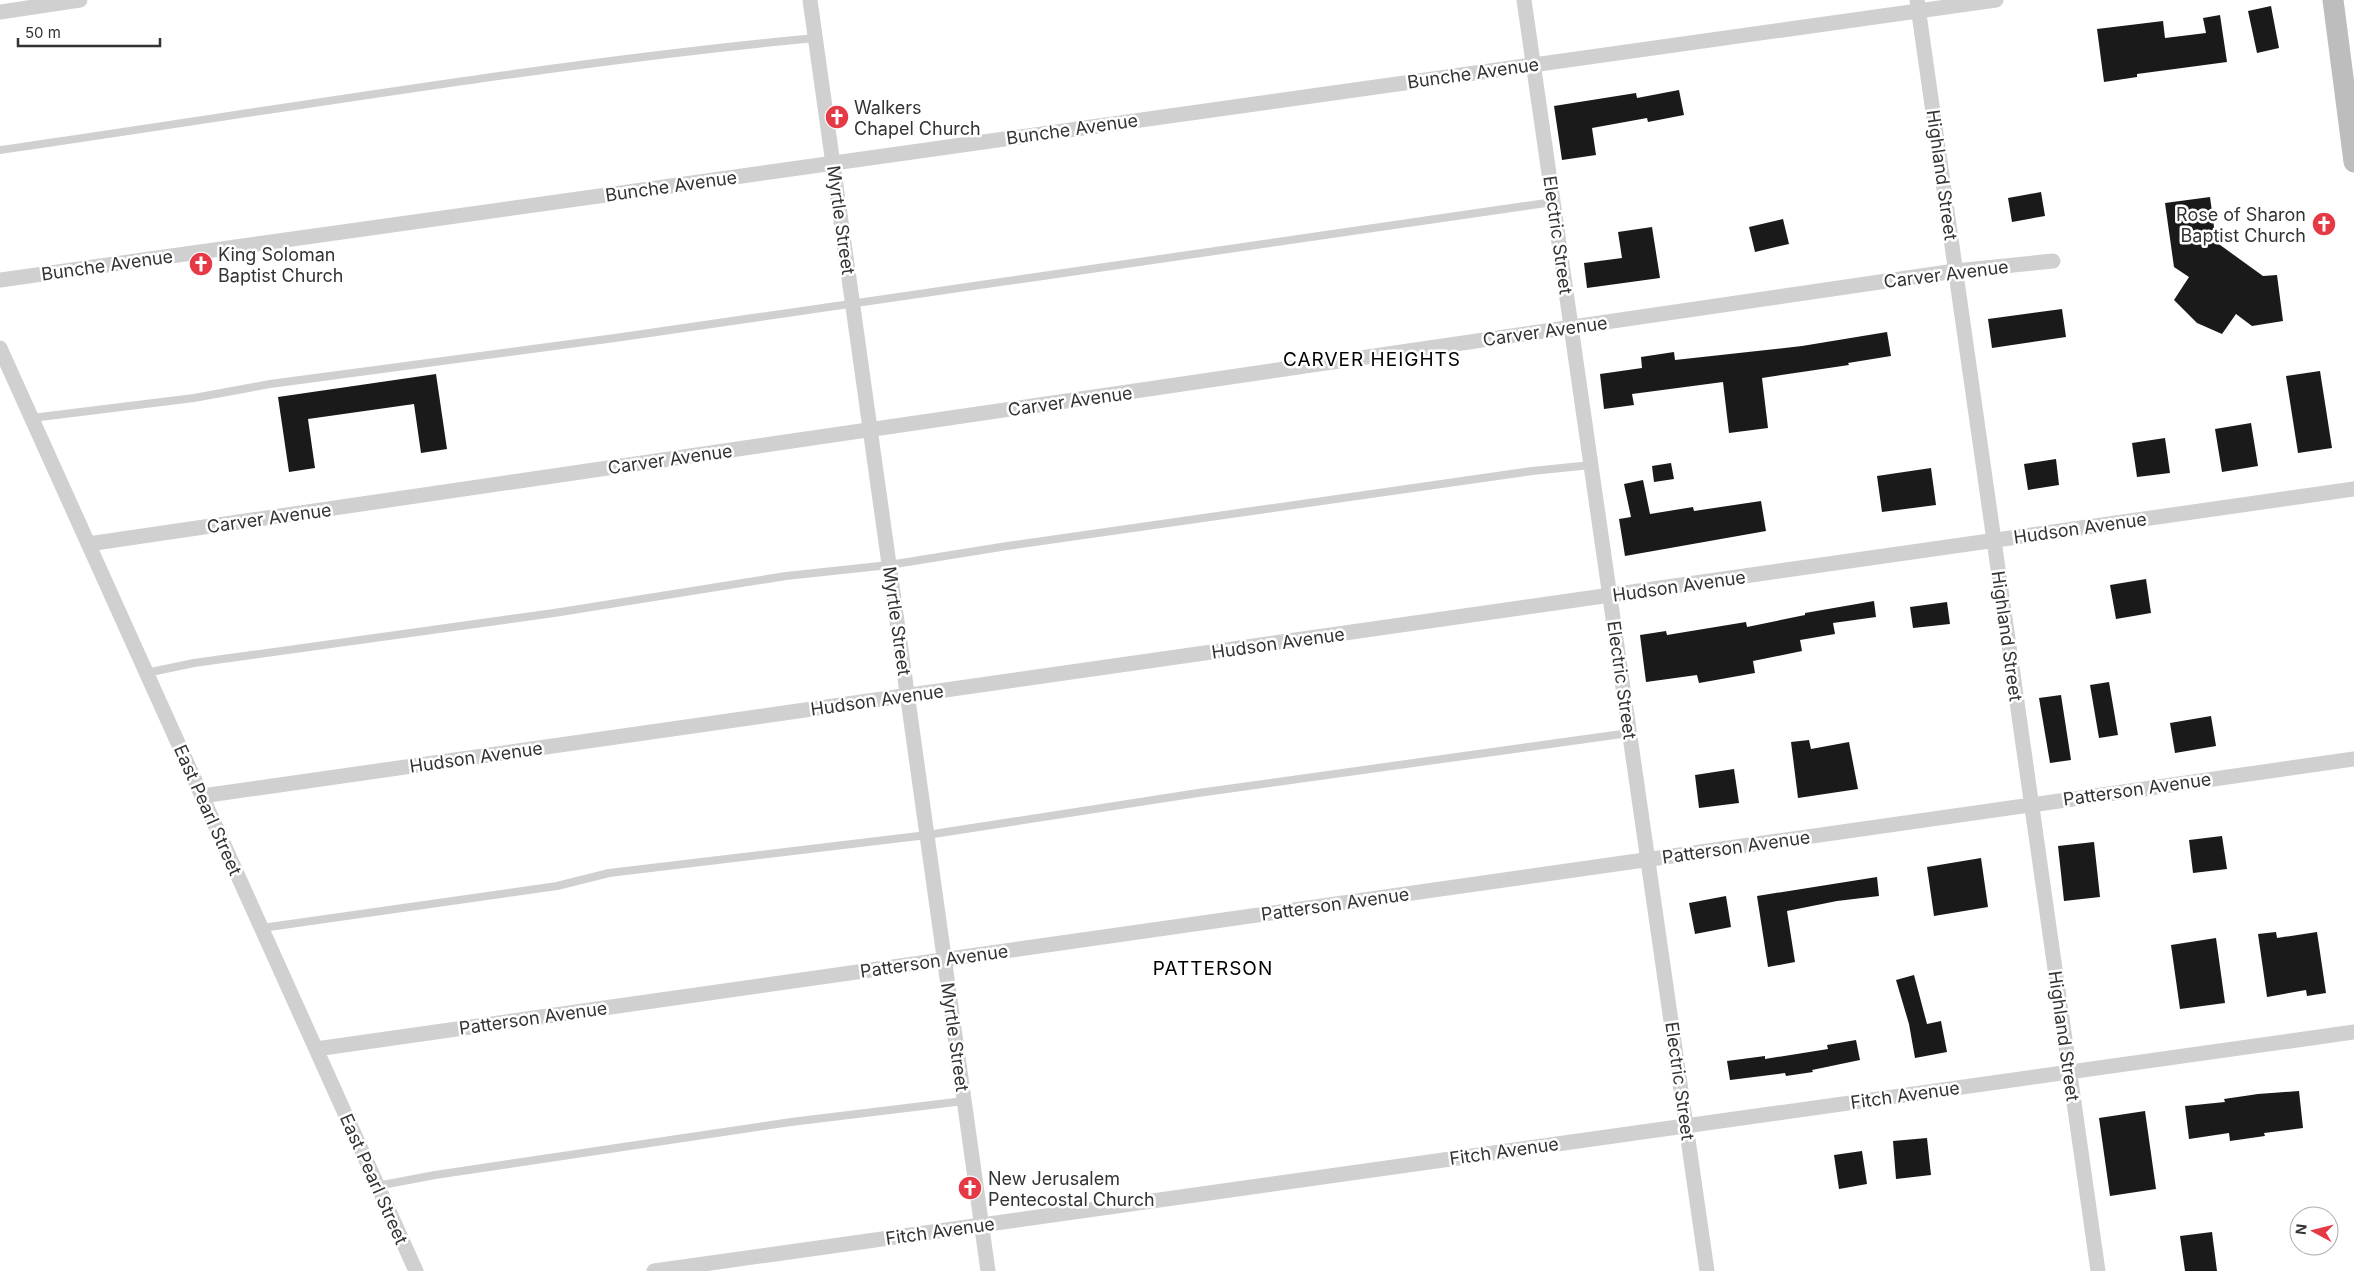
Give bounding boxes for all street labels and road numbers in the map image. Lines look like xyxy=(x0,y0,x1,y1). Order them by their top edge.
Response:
street label: Bunche Avenue xyxy=(1406,53,1540,93)
street label: Highland Street xyxy=(1922,108,1962,242)
street label: Bunche Avenue xyxy=(1005,109,1139,149)
street label: Myrtle Street xyxy=(823,164,859,276)
street label: Bunche Avenue xyxy=(604,166,738,206)
street label: Electric Street xyxy=(1539,174,1577,296)
street label: Bunche Avenue xyxy=(40,245,174,285)
street label: Carver Avenue xyxy=(1882,256,2010,292)
street label: Carver Avenue xyxy=(1481,312,1609,350)
street label: Carver Avenue xyxy=(1006,382,1134,420)
street label: Carver Avenue xyxy=(606,440,734,478)
street label: Carver Avenue xyxy=(205,499,333,537)
street label: Hudson Avenue xyxy=(2012,508,2148,548)
street label: Myrtle Street xyxy=(879,565,915,677)
street label: Hudson Avenue xyxy=(1611,566,1747,606)
street label: Highland Street xyxy=(1987,569,2027,703)
street label: Electric Street xyxy=(1603,619,1641,741)
street label: Hudson Avenue xyxy=(1210,623,1346,663)
street label: Hudson Avenue xyxy=(809,680,945,720)
street label: Hudson Avenue xyxy=(408,737,544,777)
street label: East Pearl Street xyxy=(170,741,246,879)
street label: Patterson Avenue xyxy=(2062,768,2212,810)
street label: Patterson Avenue xyxy=(1661,826,1811,868)
street label: Patterson Avenue xyxy=(1260,883,1410,925)
street label: Patterson Avenue xyxy=(859,940,1009,982)
street label: Highland Street xyxy=(2044,969,2084,1103)
street label: Myrtle Street xyxy=(937,981,973,1093)
street label: Patterson Avenue xyxy=(458,997,608,1039)
street label: Electric Street xyxy=(1661,1020,1699,1142)
street label: Fitch Avenue xyxy=(1849,1077,1961,1113)
street label: East Pearl Street xyxy=(336,1110,412,1248)
street label: Fitch Avenue xyxy=(1448,1133,1560,1169)
street label: Fitch Avenue xyxy=(884,1213,996,1249)

